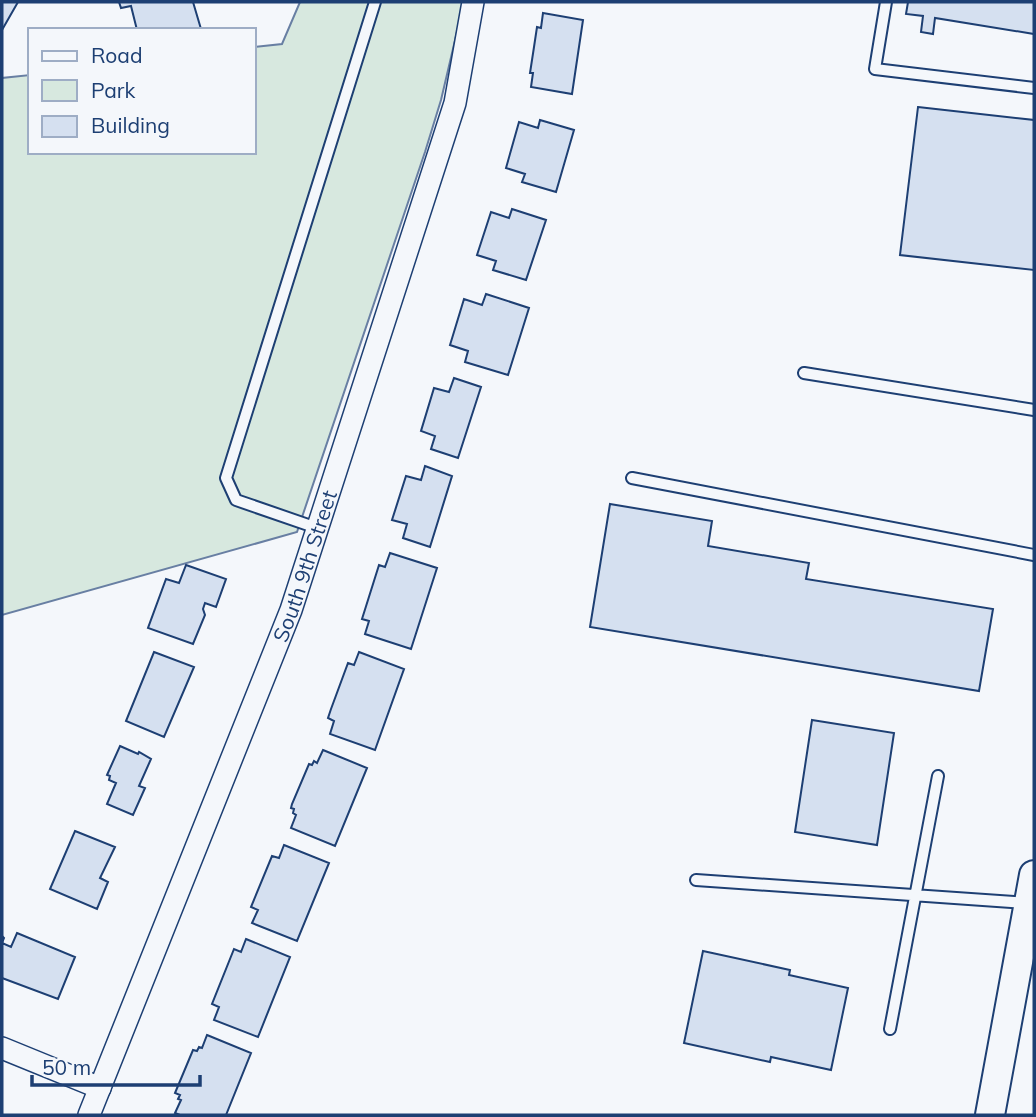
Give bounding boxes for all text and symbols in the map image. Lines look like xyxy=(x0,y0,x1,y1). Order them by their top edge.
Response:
legend xyxy=(28,28,256,154)
text: Road xyxy=(91,42,142,68)
text: Park xyxy=(91,77,135,103)
text: Building xyxy=(91,112,170,138)
street label: South 9th Street xyxy=(267,487,342,645)
scale bar xyxy=(32,1044,200,1088)
text: 50 m xyxy=(42,1054,91,1080)

